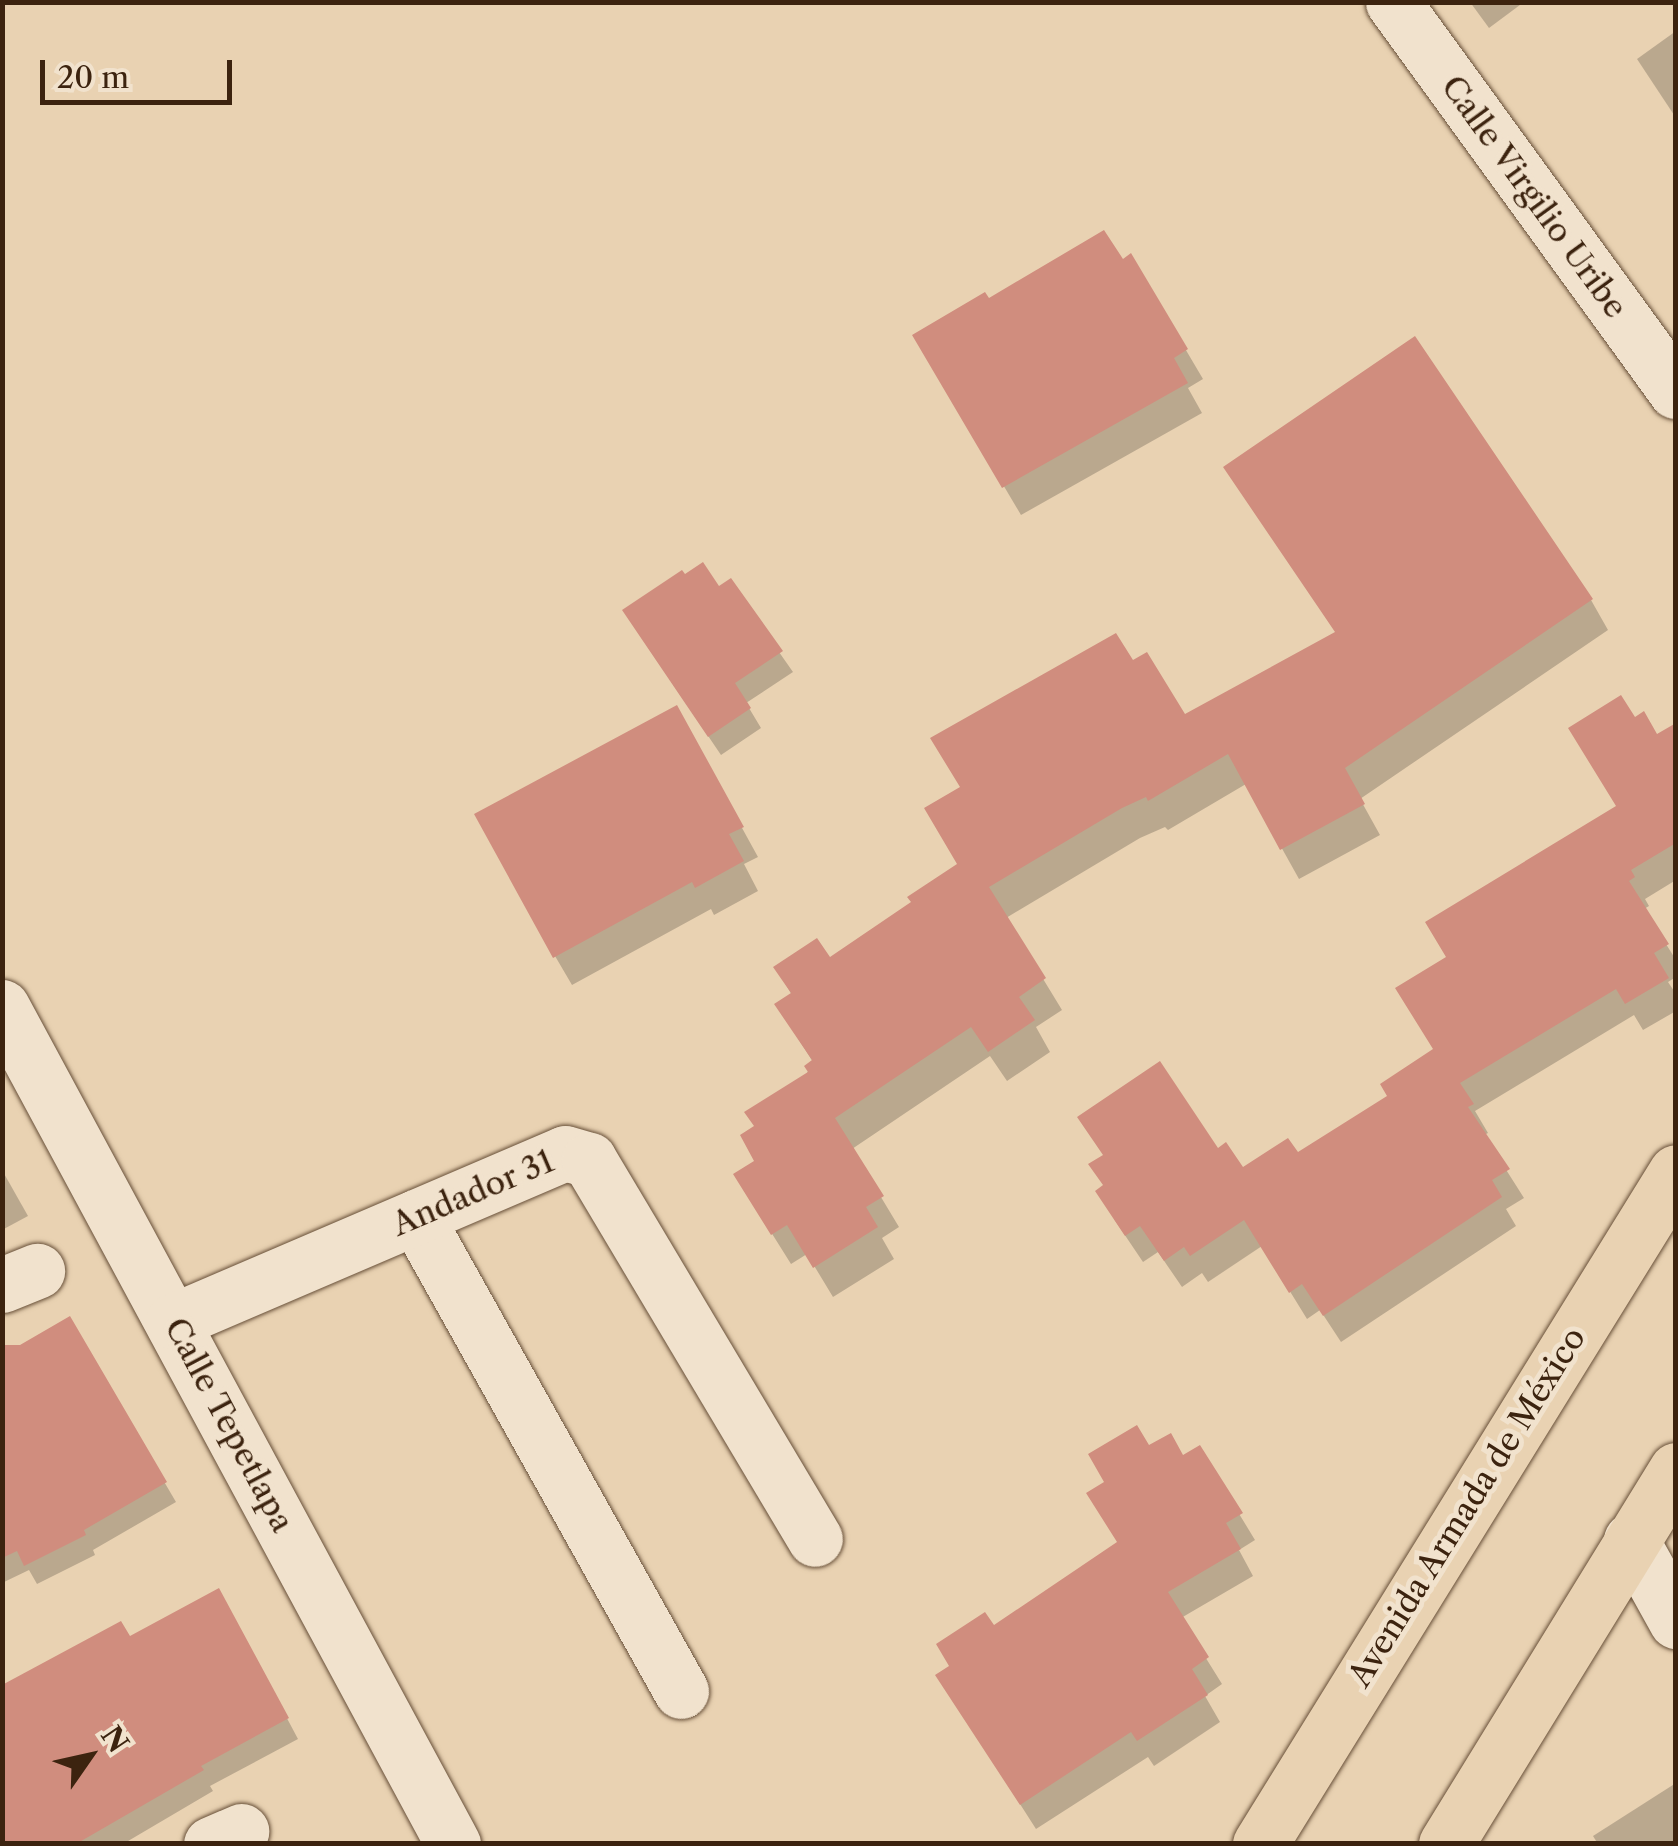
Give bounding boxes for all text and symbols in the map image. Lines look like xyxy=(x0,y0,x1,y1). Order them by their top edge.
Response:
scale bar xyxy=(45,40,238,102)
text: 20 m xyxy=(57,59,129,96)
street label: Calle Virgilio Uribe xyxy=(1433,68,1635,326)
street label: Andador 31 xyxy=(386,1142,560,1244)
street label: Calle Tepetlapa xyxy=(156,1311,302,1539)
street label: Avenida Armada de México xyxy=(1340,1319,1594,1695)
north arrow xyxy=(40,1706,140,1806)
text: N xyxy=(94,1720,136,1759)

